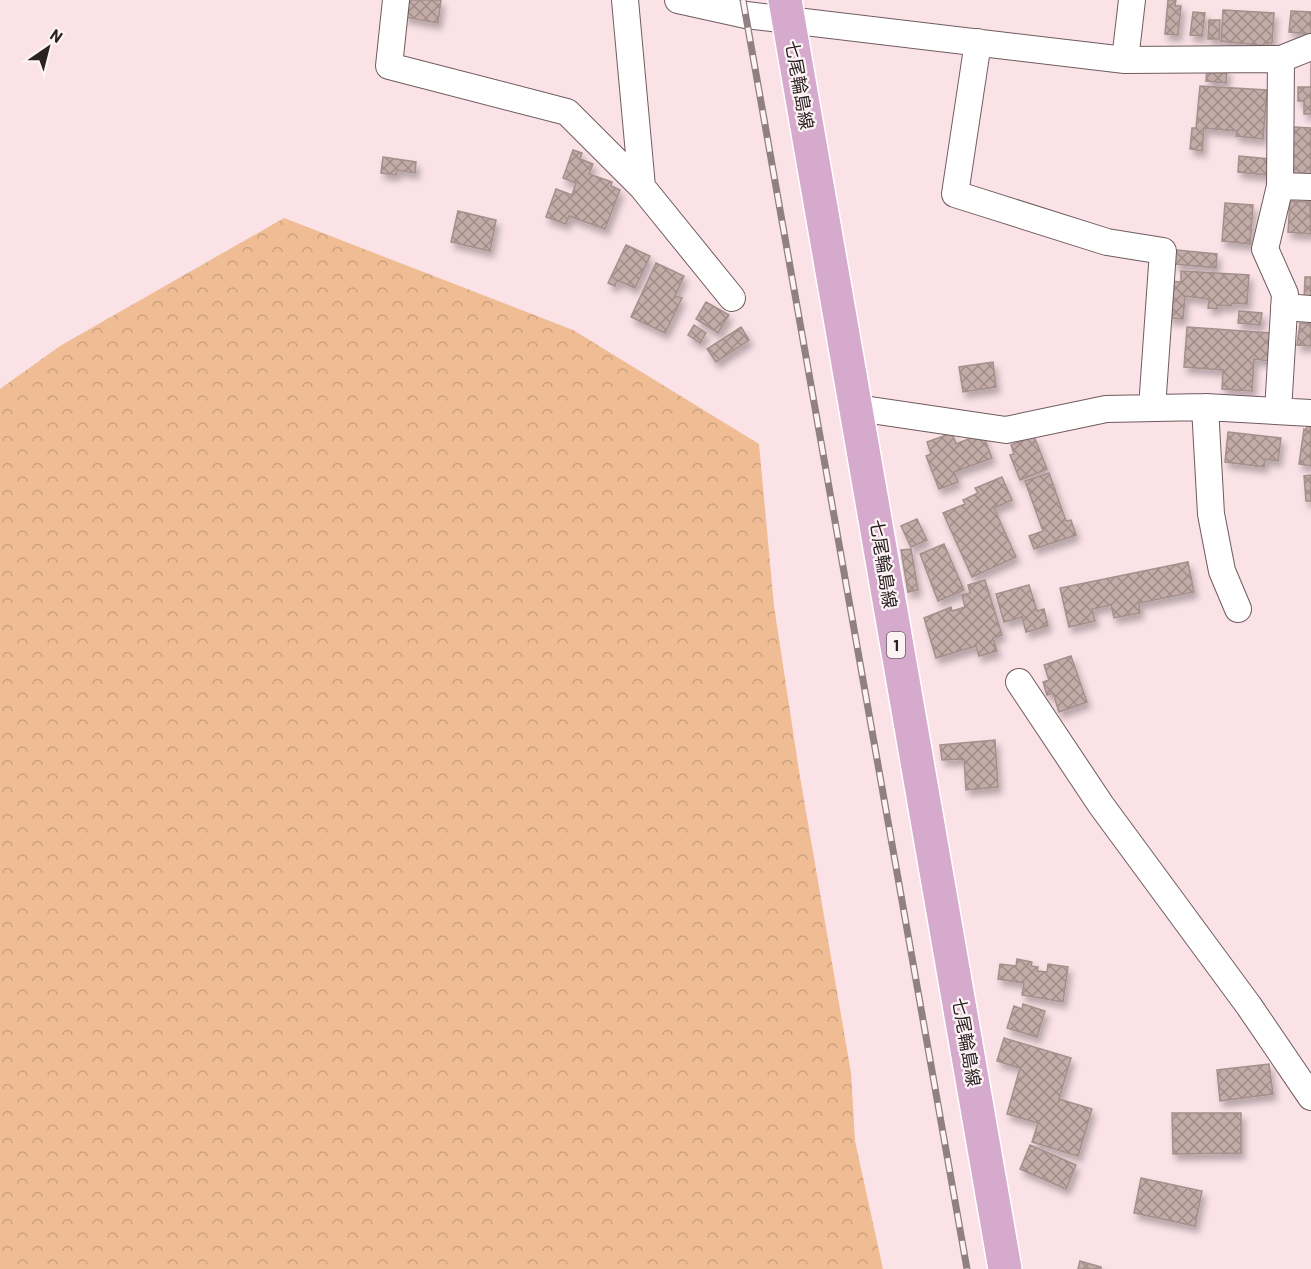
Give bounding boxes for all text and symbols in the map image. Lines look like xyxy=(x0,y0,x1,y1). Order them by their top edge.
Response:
north arrow xyxy=(18,18,78,78)
text: N xyxy=(47,24,67,46)
street label: 七尾輪島線 xyxy=(781,39,819,131)
street label: 七尾輪島線 xyxy=(866,518,902,610)
road number: 1 xyxy=(887,632,905,658)
street label: 七尾輪島線 xyxy=(948,996,986,1088)

